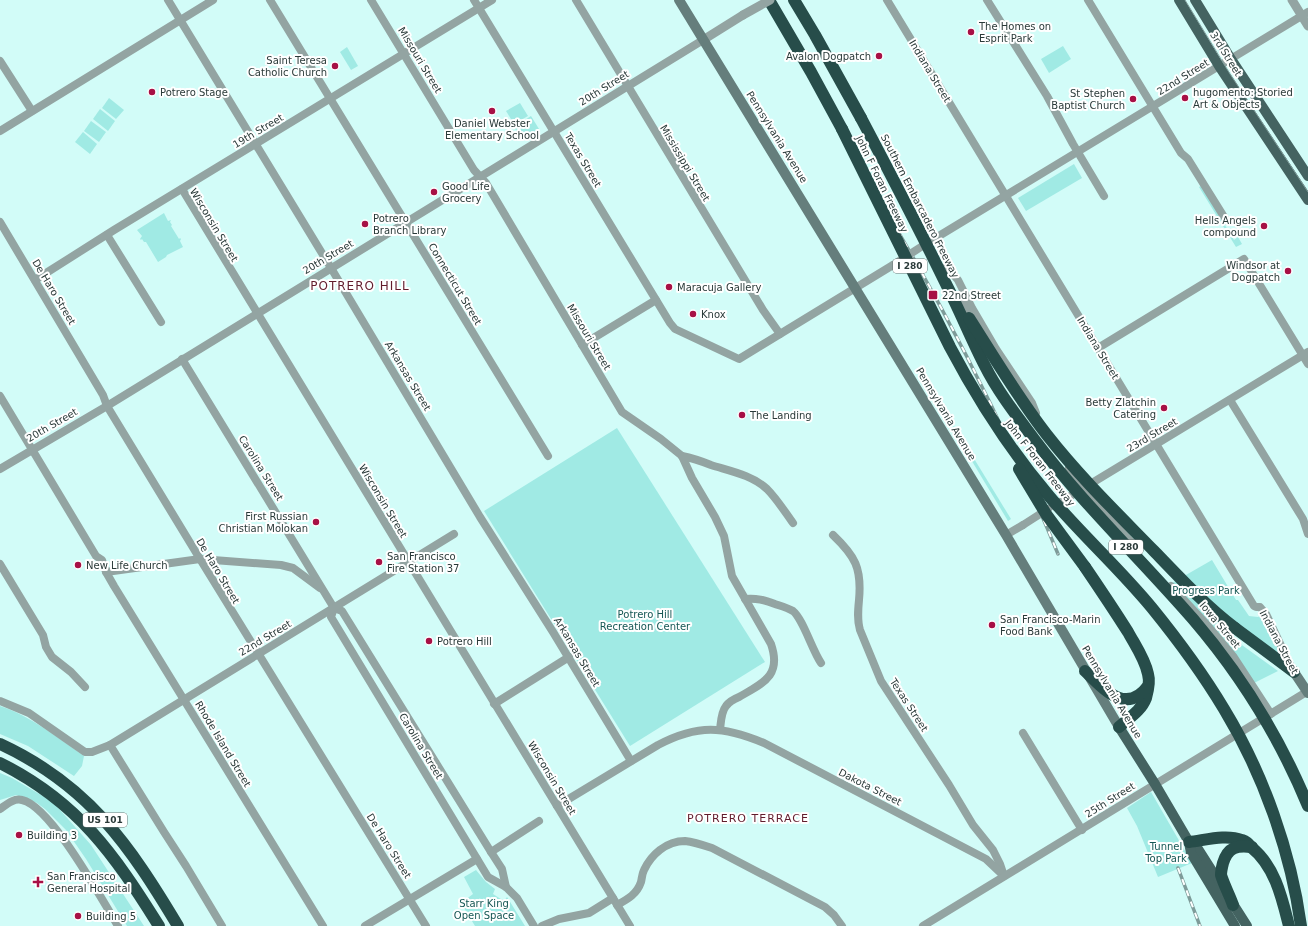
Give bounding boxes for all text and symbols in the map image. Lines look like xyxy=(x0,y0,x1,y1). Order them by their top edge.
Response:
place label: The Homes on Esprit Park xyxy=(978,21,1051,44)
street label: Missouri Street xyxy=(396,25,444,95)
marker: The Homes on Esprit Park xyxy=(966,27,976,37)
street label: 3rd Street xyxy=(1208,30,1244,78)
street label: Indiana Street xyxy=(907,38,953,104)
place label: Avalon Dogpatch xyxy=(786,51,871,62)
marker: Avalon Dogpatch xyxy=(874,51,884,61)
place label: Saint Teresa Catholic Church xyxy=(248,55,327,78)
street label: 22nd Street xyxy=(1155,57,1211,97)
marker: Saint Teresa Catholic Church xyxy=(330,61,340,71)
street label: 20th Street xyxy=(577,68,631,108)
marker: Potrero Stage xyxy=(147,87,157,97)
place label: Potrero Stage xyxy=(160,87,228,98)
place label: hugomento: Storied Art & Objects xyxy=(1193,87,1293,110)
place label: St Stephen Baptist Church xyxy=(1051,88,1125,111)
street label: Pennsylvania Avenue xyxy=(744,89,810,185)
marker: hugomento: Storied Art & Objects xyxy=(1180,93,1190,103)
marker: St Stephen Baptist Church xyxy=(1128,94,1138,104)
marker: Daniel Webster Elementary School xyxy=(487,106,497,116)
street label: 19th Street xyxy=(231,112,285,150)
place label: Daniel Webster Elementary School xyxy=(445,118,539,141)
street label: Mississippi Street xyxy=(658,123,712,203)
street label: Texas Street xyxy=(562,130,604,189)
street label: Southern Embarcadero Freeway xyxy=(879,132,961,280)
street label: John F Foran Freeway xyxy=(853,133,910,234)
place label: Good Life Grocery xyxy=(442,181,490,204)
street label: Wisconsin Street xyxy=(188,186,240,264)
marker: Good Life Grocery xyxy=(429,187,439,197)
place label: Potrero Branch Library xyxy=(373,213,447,236)
place label: Hells Angels compound xyxy=(1195,215,1256,238)
marker: Potrero Branch Library xyxy=(360,219,370,229)
marker: Hells Angels compound xyxy=(1259,221,1269,231)
street label: 20th Street xyxy=(301,238,355,276)
street label: Connecticut Street xyxy=(426,241,484,327)
street label: De Haro Street xyxy=(30,257,78,327)
road number: I 280 xyxy=(893,259,927,273)
place label: Windsor at Dogpatch xyxy=(1226,260,1280,283)
marker: Windsor at Dogpatch xyxy=(1283,266,1293,276)
district label: POTRERO HILL xyxy=(310,279,410,293)
marker: Maracuja Gallery xyxy=(664,282,674,292)
place label: Maracuja Gallery xyxy=(677,282,762,293)
marker: 22nd Street xyxy=(927,289,939,301)
place label: 22nd Street xyxy=(942,290,1001,301)
street label: Missouri Street xyxy=(565,302,613,372)
marker: Knox xyxy=(688,309,698,319)
place label: Knox xyxy=(701,309,726,320)
street label: Indiana Street xyxy=(1075,315,1121,381)
street label: Arkansas Street xyxy=(383,339,433,413)
street label: Pennsylvania Avenue xyxy=(914,366,978,462)
place label: Betty Zlatchin Catering xyxy=(1085,397,1156,420)
marker: Betty Zlatchin Catering xyxy=(1159,403,1169,413)
street label: 20th Street xyxy=(25,406,79,444)
marker: The Landing xyxy=(737,410,747,420)
place label: The Landing xyxy=(749,410,812,421)
street label: 23rd Street xyxy=(1125,416,1179,454)
street label: John F Foran Freeway xyxy=(1002,417,1077,508)
street label: Carolina Street xyxy=(237,433,285,503)
street label: Wisconsin Street xyxy=(357,462,409,540)
place label: First Russian Christian Molokan xyxy=(219,511,308,534)
marker: First Russian Christian Molokan xyxy=(311,517,321,527)
street label: De Haro Street xyxy=(194,536,242,606)
road number: I 280 xyxy=(1109,540,1143,554)
place label: San Francisco Fire Station 37 xyxy=(387,551,459,574)
marker: San Francisco Fire Station 37 xyxy=(374,557,384,567)
marker: New Life Church xyxy=(73,560,83,570)
place label: New Life Church xyxy=(86,560,168,571)
park label: Progress Park xyxy=(1172,585,1240,596)
street label: Iowa Street xyxy=(1197,600,1243,650)
street label: Indiana Street xyxy=(1258,608,1300,676)
park label: Potrero Hill Recreation Center xyxy=(600,609,691,632)
place label: San Francisco-Marin Food Bank xyxy=(1000,614,1100,637)
street label: Arkansas Street xyxy=(552,615,602,689)
street label: 22nd Street xyxy=(237,618,293,658)
marker: San Francisco-Marin Food Bank xyxy=(987,620,997,630)
marker: Potrero Hill xyxy=(424,636,434,646)
place label: Potrero Hill xyxy=(437,636,492,647)
street label: Pennsylvania Avenue xyxy=(1080,644,1144,740)
street label: Texas Street xyxy=(887,675,930,734)
street label: Rhode Island Street xyxy=(193,699,253,789)
street label: Carolina Street xyxy=(397,711,445,781)
street label: Wisconsin Street xyxy=(526,739,578,817)
street label: Dakota Street xyxy=(837,766,903,808)
street label: 25th Street xyxy=(1083,780,1137,820)
street label: De Haro Street xyxy=(365,812,413,880)
district label: POTRERO TERRACE xyxy=(687,812,809,825)
road number: US 101 xyxy=(83,813,127,827)
marker: Building 3 xyxy=(14,830,24,840)
place label: Building 3 xyxy=(27,830,77,841)
park label: Tunnel Top Park xyxy=(1144,841,1187,864)
place label: San Francisco General Hospital xyxy=(47,871,130,894)
marker: San Francisco General Hospital xyxy=(32,876,44,888)
park label: Starr King Open Space xyxy=(454,898,514,921)
marker: Building 5 xyxy=(73,911,83,921)
place label: Building 5 xyxy=(86,911,136,922)

